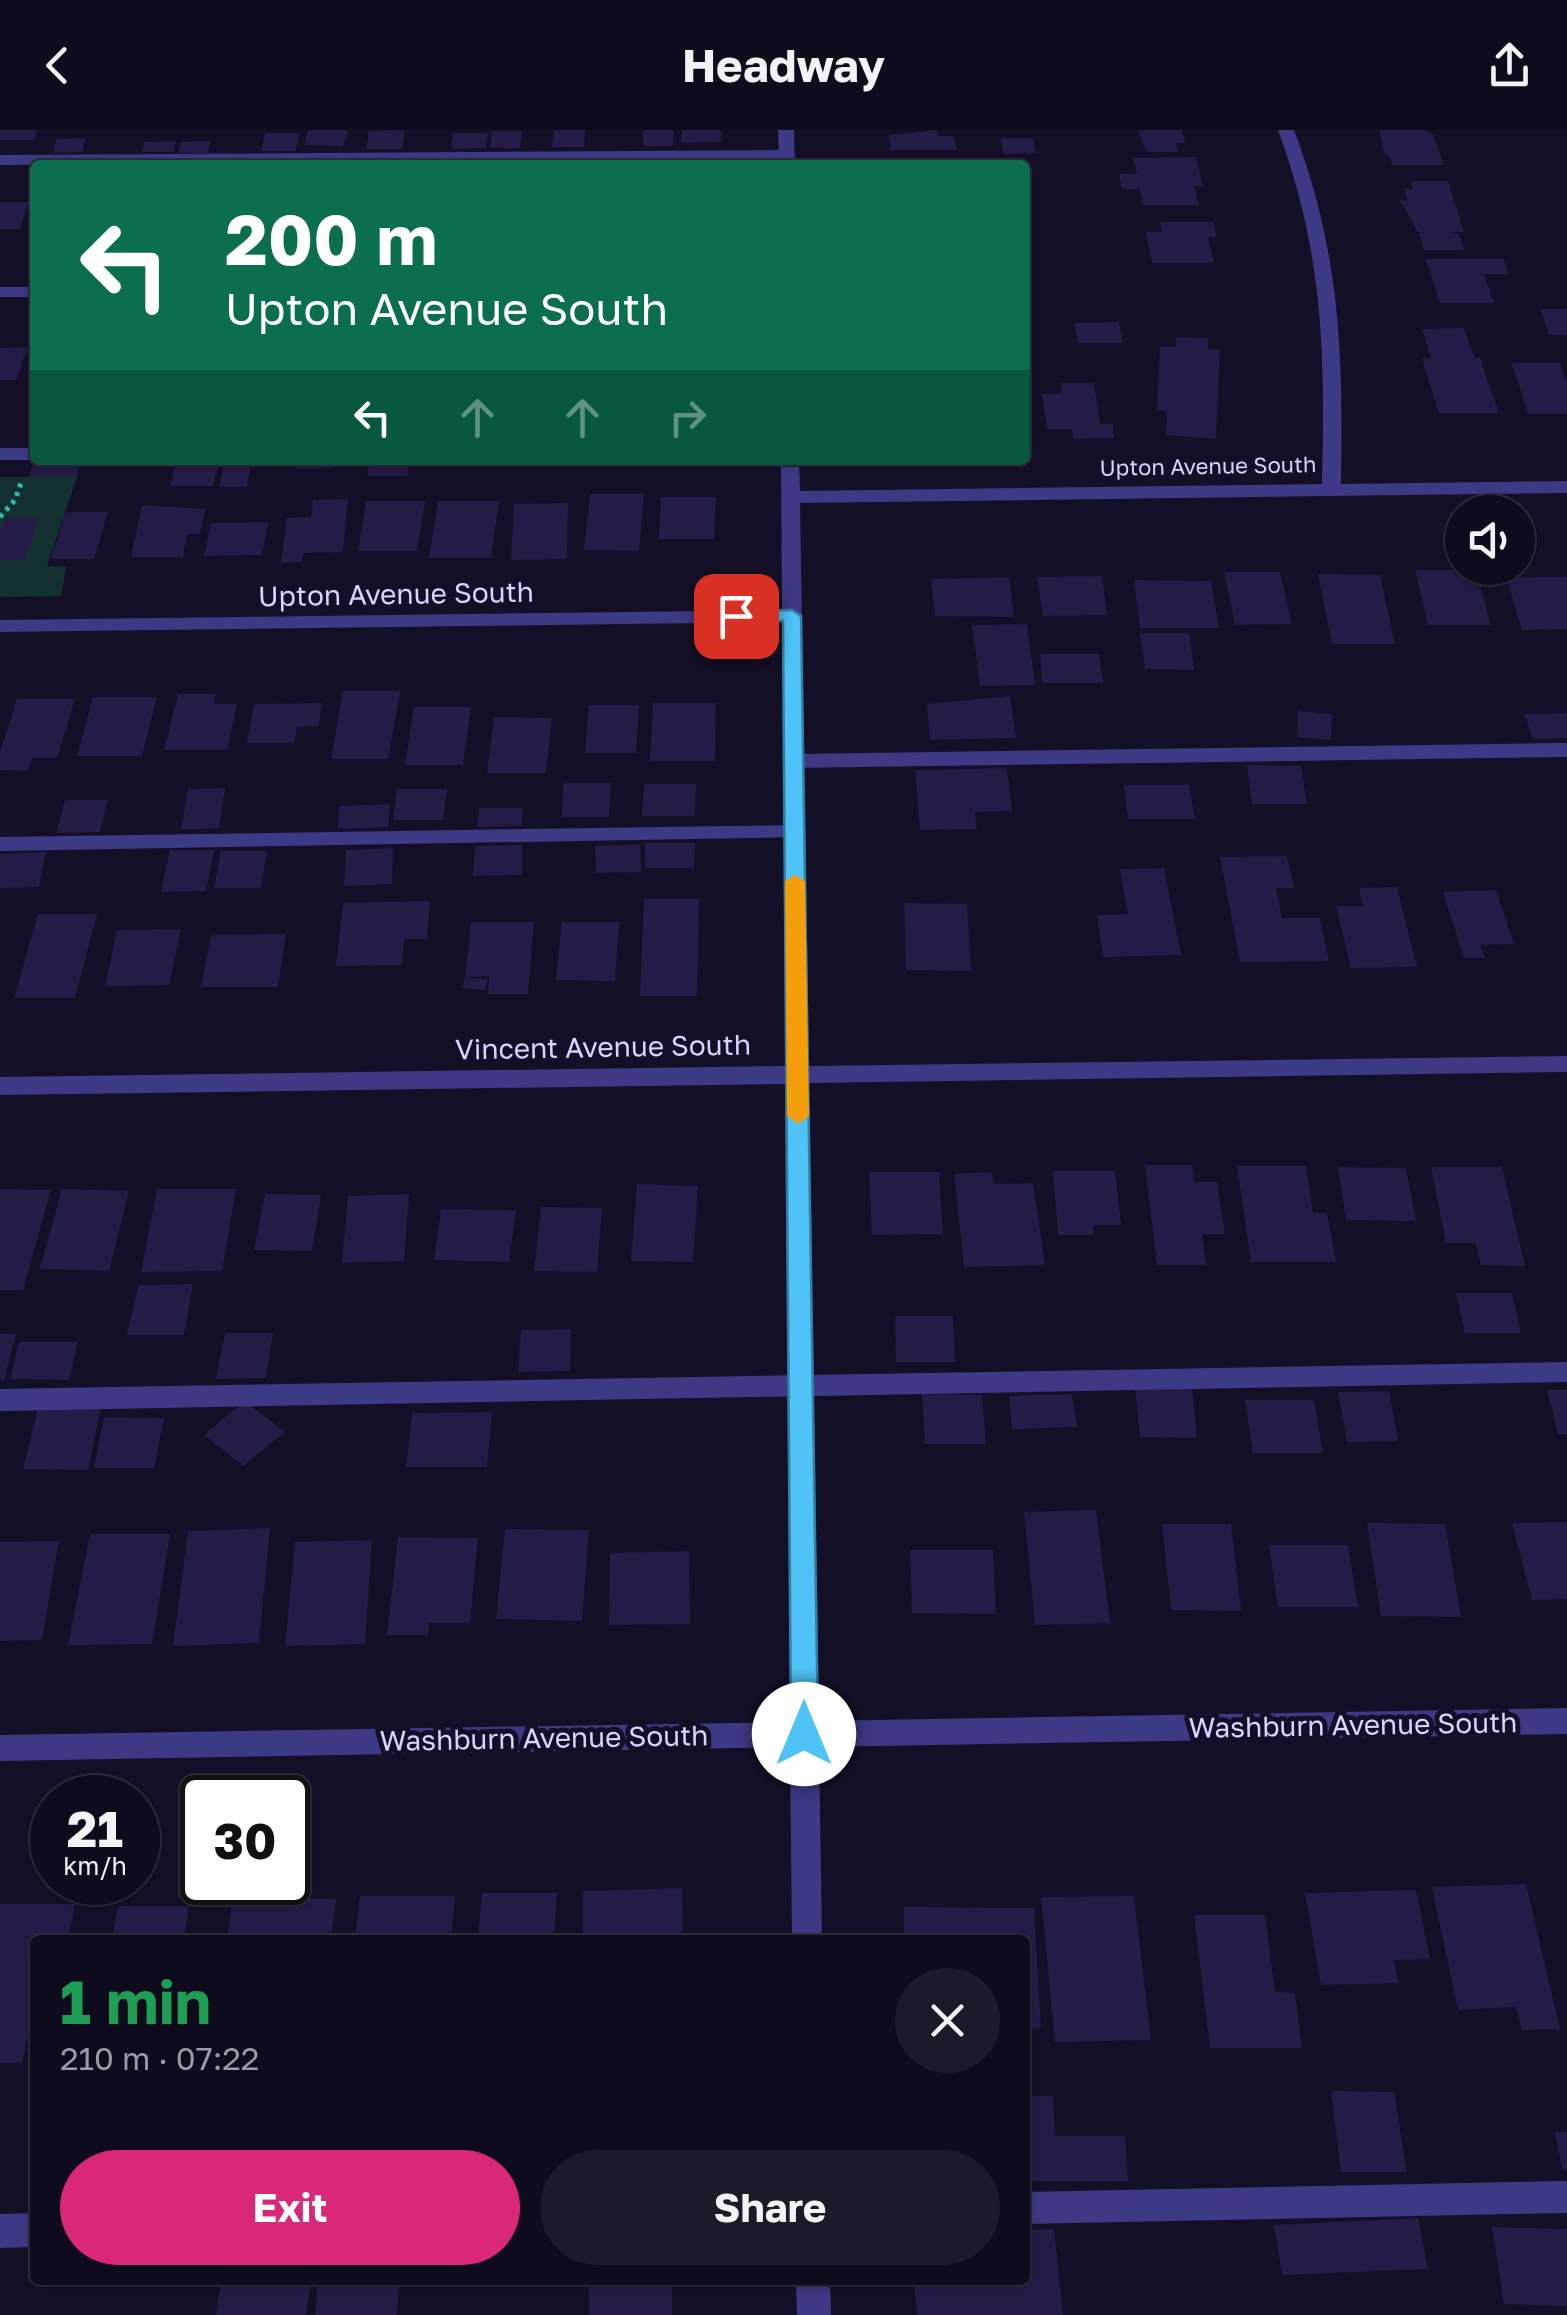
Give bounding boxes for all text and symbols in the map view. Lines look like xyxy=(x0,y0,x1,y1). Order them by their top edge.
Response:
icon: back xyxy=(30,38,85,93)
text: Headway xyxy=(682,38,885,92)
icon: share xyxy=(1482,38,1537,93)
text: 200 m xyxy=(225,196,437,280)
icon: left xyxy=(60,200,190,330)
text: Upton Avenue South xyxy=(225,281,668,335)
icon: left xyxy=(345,390,400,445)
icon: ahead xyxy=(450,390,505,445)
icon: ahead xyxy=(555,390,610,445)
icon: right xyxy=(660,390,715,445)
street label: Upton Avenue South xyxy=(1099,450,1317,481)
map controls xyxy=(1445,495,1535,585)
button: sound xyxy=(1445,495,1535,585)
pin xyxy=(694,574,779,659)
street label: Upton Avenue South xyxy=(258,575,534,612)
icon: arrive xyxy=(709,589,764,644)
street label: Vincent Avenue South xyxy=(455,1027,751,1066)
position arrow xyxy=(752,1682,856,1786)
street label: Washburn Avenue South xyxy=(1188,1705,1518,1744)
street label: Washburn Avenue South xyxy=(379,1718,709,1757)
speed limit sign: 30 xyxy=(180,1775,310,1905)
text: 21 xyxy=(67,1798,123,1858)
text: km/h xyxy=(63,1850,127,1881)
text: 1 min xyxy=(60,1965,211,2037)
button: close xyxy=(895,1968,1000,2073)
text: 210 m · 07:22 xyxy=(60,2039,259,2077)
button: Exit xyxy=(60,2150,520,2265)
button: Share xyxy=(540,2150,1000,2265)

